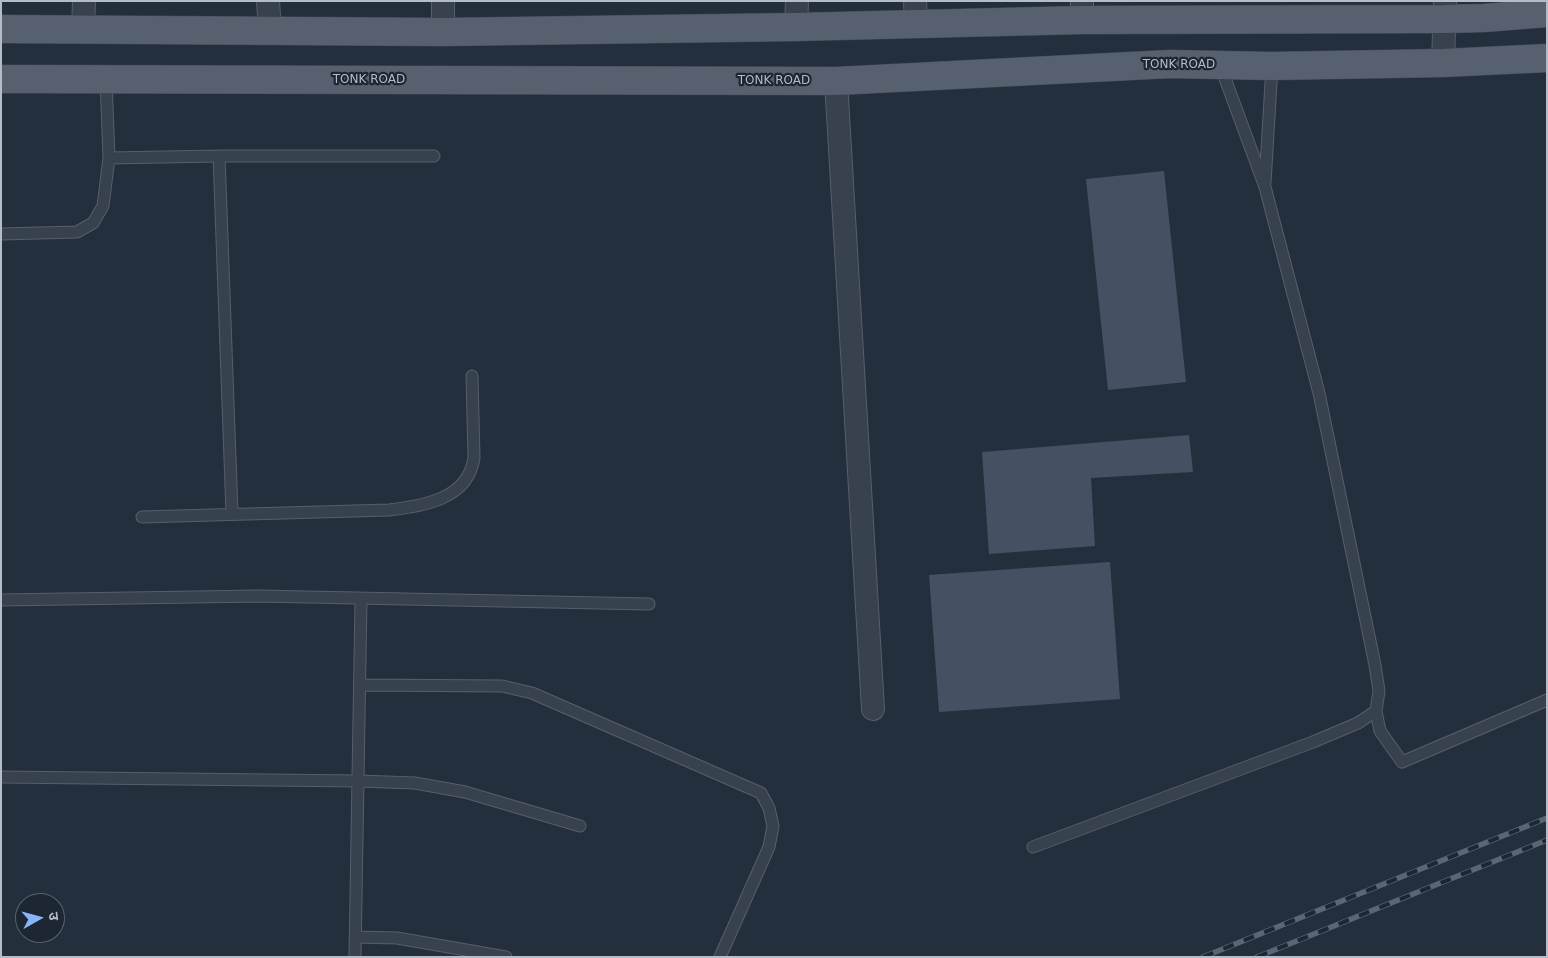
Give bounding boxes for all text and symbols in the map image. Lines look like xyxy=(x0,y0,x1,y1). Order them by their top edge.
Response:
street label: TONK ROAD xyxy=(1143,58,1215,72)
street label: TONK ROAD xyxy=(333,73,405,87)
street label: TONK ROAD xyxy=(738,74,810,88)
north arrow xyxy=(15,893,65,943)
text: उ xyxy=(45,911,62,921)

